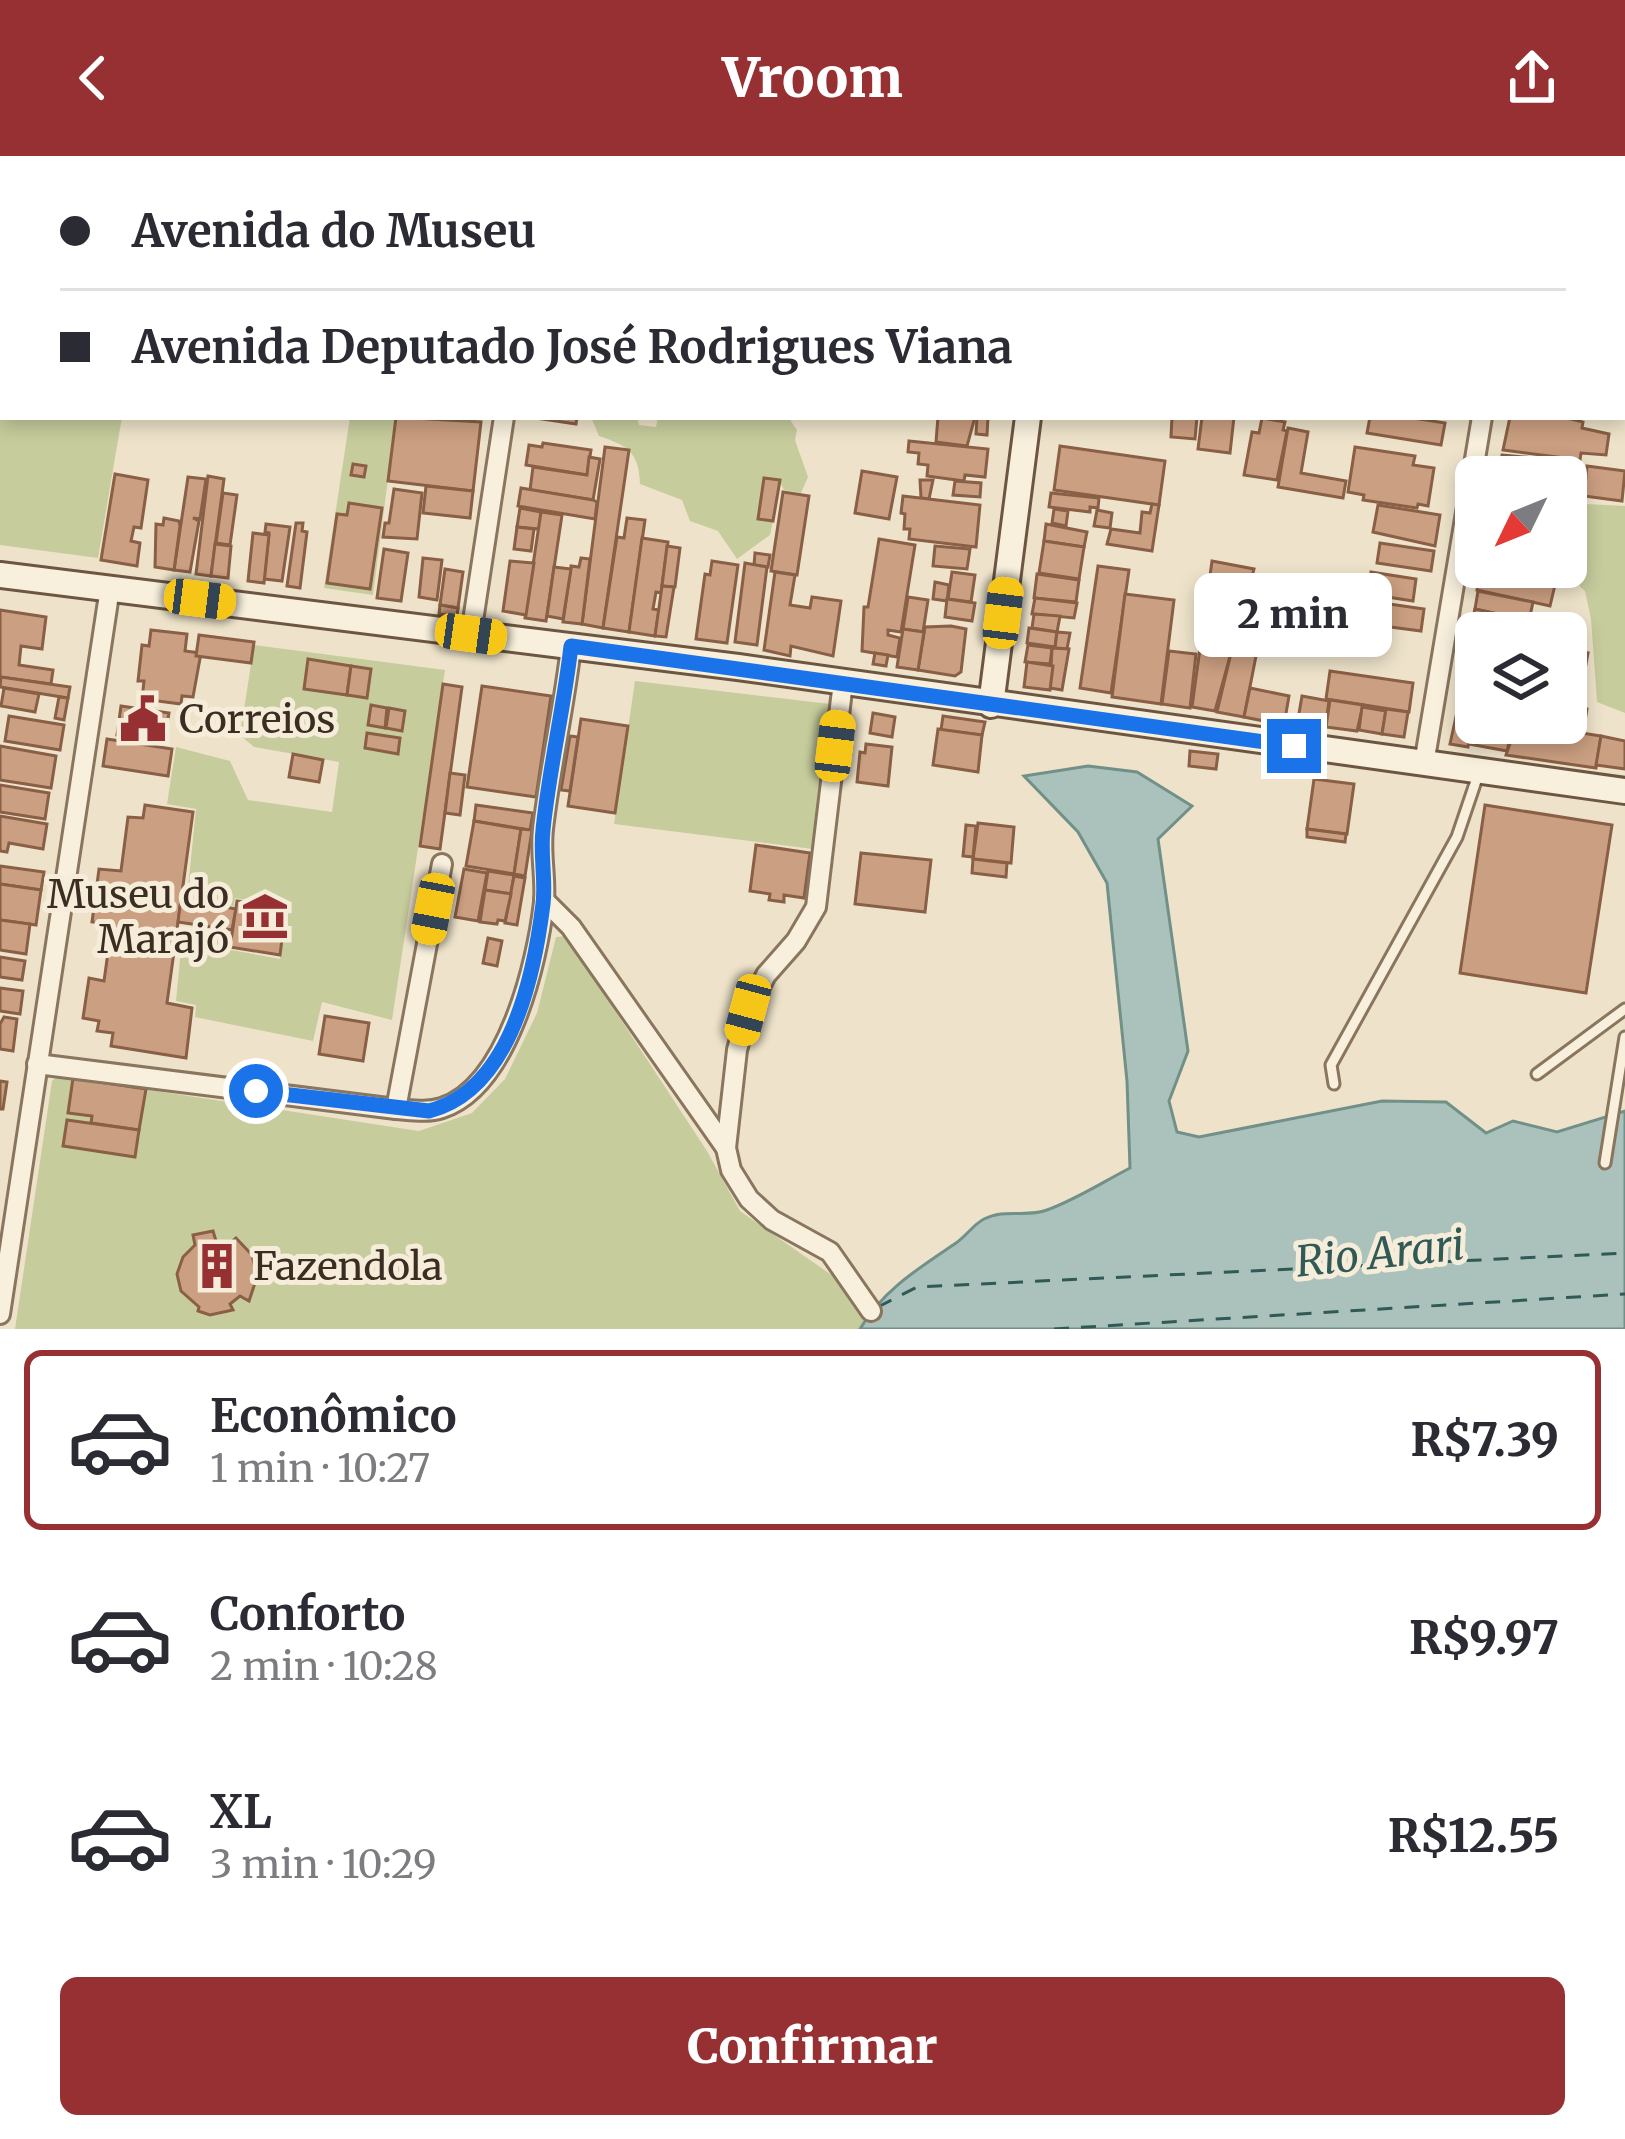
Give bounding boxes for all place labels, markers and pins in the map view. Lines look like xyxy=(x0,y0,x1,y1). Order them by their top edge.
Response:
public building icon: Correios xyxy=(118,694,168,744)
place label: Correios xyxy=(179,695,335,744)
place label: Museu do Marajó xyxy=(47,870,229,964)
museum icon: Museu do Marajó xyxy=(240,891,290,941)
building icon: Fazendola xyxy=(192,1241,242,1291)
place label: Fazendola xyxy=(253,1242,443,1291)

